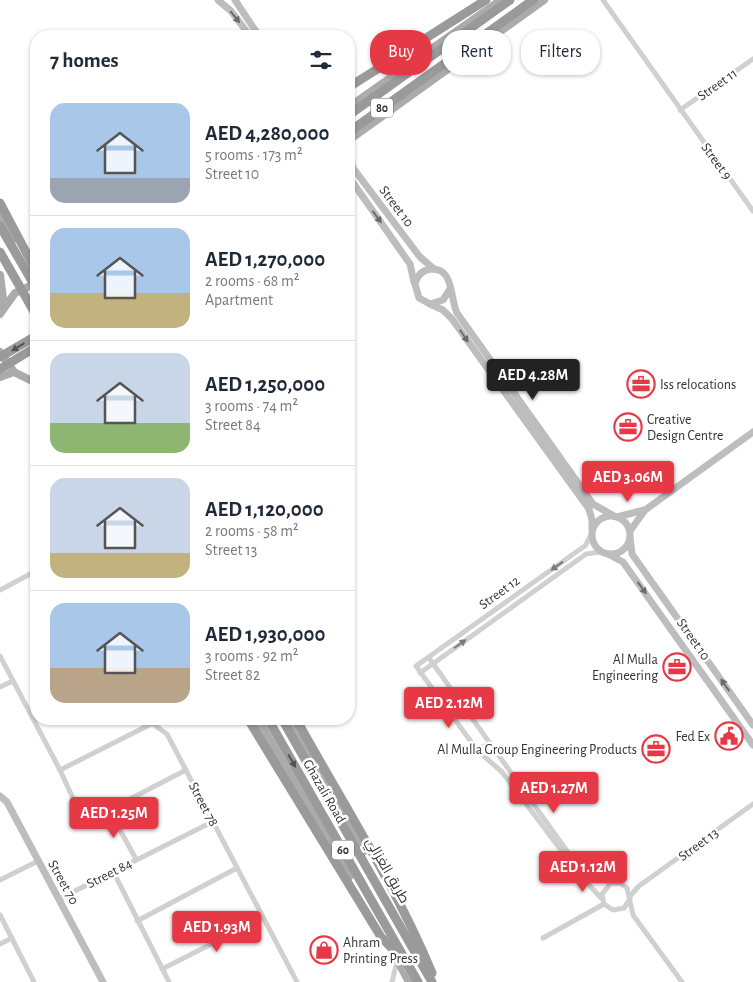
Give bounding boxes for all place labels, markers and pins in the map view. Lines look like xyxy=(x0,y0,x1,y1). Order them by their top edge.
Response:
pin: AED 4.28M xyxy=(476,358,590,401)
office icon: Iss relocations xyxy=(626,369,656,399)
place label: Iss relocations xyxy=(660,378,736,392)
office icon: Creative Design Centre xyxy=(613,412,643,442)
place label: Creative Design Centre xyxy=(647,413,724,443)
pin: AED 3.06M xyxy=(571,460,685,503)
office icon: Al Mulla Engineering xyxy=(662,652,692,682)
place label: Al Mulla Engineering xyxy=(592,653,659,683)
pin: AED 2.12M xyxy=(392,686,506,729)
public building icon: Fed Ex xyxy=(714,721,744,751)
place label: Fed Ex xyxy=(676,730,710,744)
office icon: Al Mulla Group Engineering Products xyxy=(641,734,671,764)
place label: Al Mulla Group Engineering Products xyxy=(437,743,637,757)
pin: AED 1.27M xyxy=(497,772,611,814)
pin: AED 1.25M xyxy=(57,796,171,839)
pin: AED 1.12M xyxy=(526,850,640,893)
pin: AED 1.93M xyxy=(160,910,274,953)
shop icon: Ahram Printing Press xyxy=(309,935,339,965)
place label: Ahram Printing Press xyxy=(343,936,418,966)

